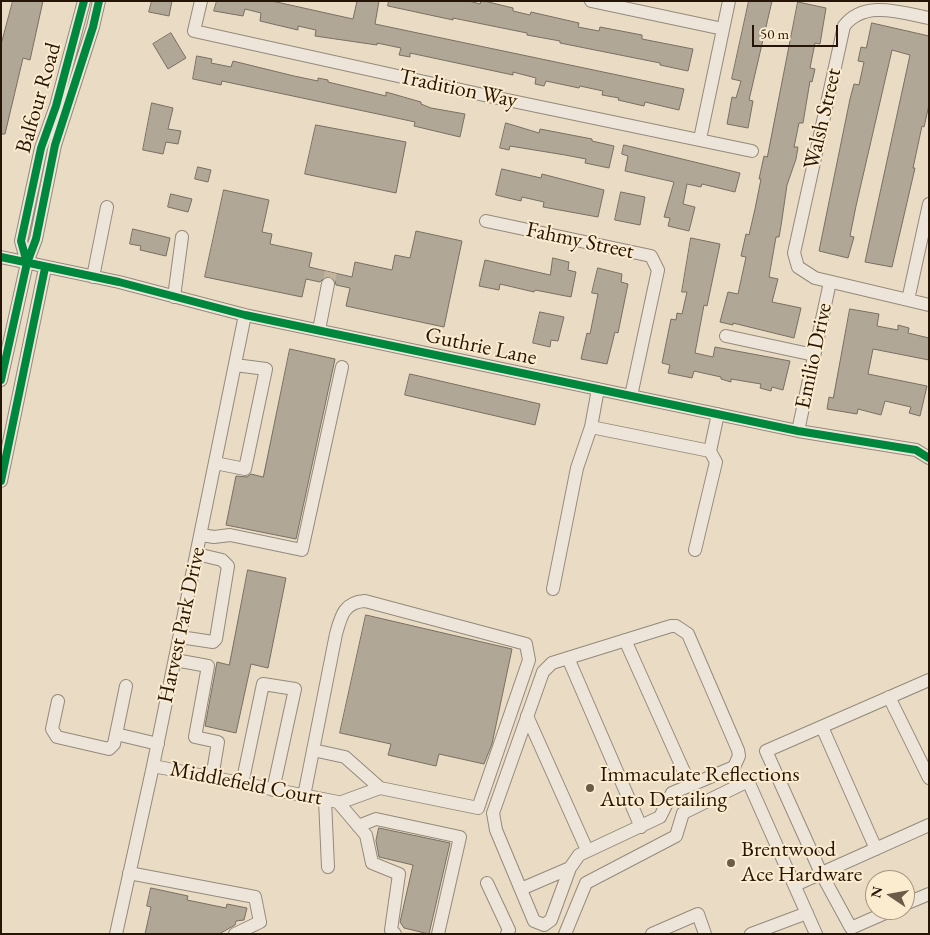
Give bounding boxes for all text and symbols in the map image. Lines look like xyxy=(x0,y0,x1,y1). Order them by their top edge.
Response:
scale bar xyxy=(755,15,841,47)
text: 50 m xyxy=(760,24,789,43)
street label: Balfour Road xyxy=(11,40,67,156)
street label: Tradition Way xyxy=(396,64,520,114)
street label: Walsh Street xyxy=(799,66,847,172)
street label: Fahmy Street xyxy=(524,217,636,265)
street label: Emilio Drive xyxy=(790,301,838,411)
street label: Guthrie Lane xyxy=(423,322,539,372)
street label: Harvest Park Drive xyxy=(153,545,211,705)
street label: Middlefield Court xyxy=(168,756,324,812)
place label: Immaculate Reflections Auto Detailing xyxy=(600,762,800,814)
marker: Immaculate Reflections Auto Detailing xyxy=(584,782,596,794)
place label: Brentwood Ace Hardware xyxy=(741,837,862,888)
marker: Brentwood Ace Hardware xyxy=(725,857,737,869)
north arrow xyxy=(865,870,915,920)
text: N xyxy=(866,885,886,900)

